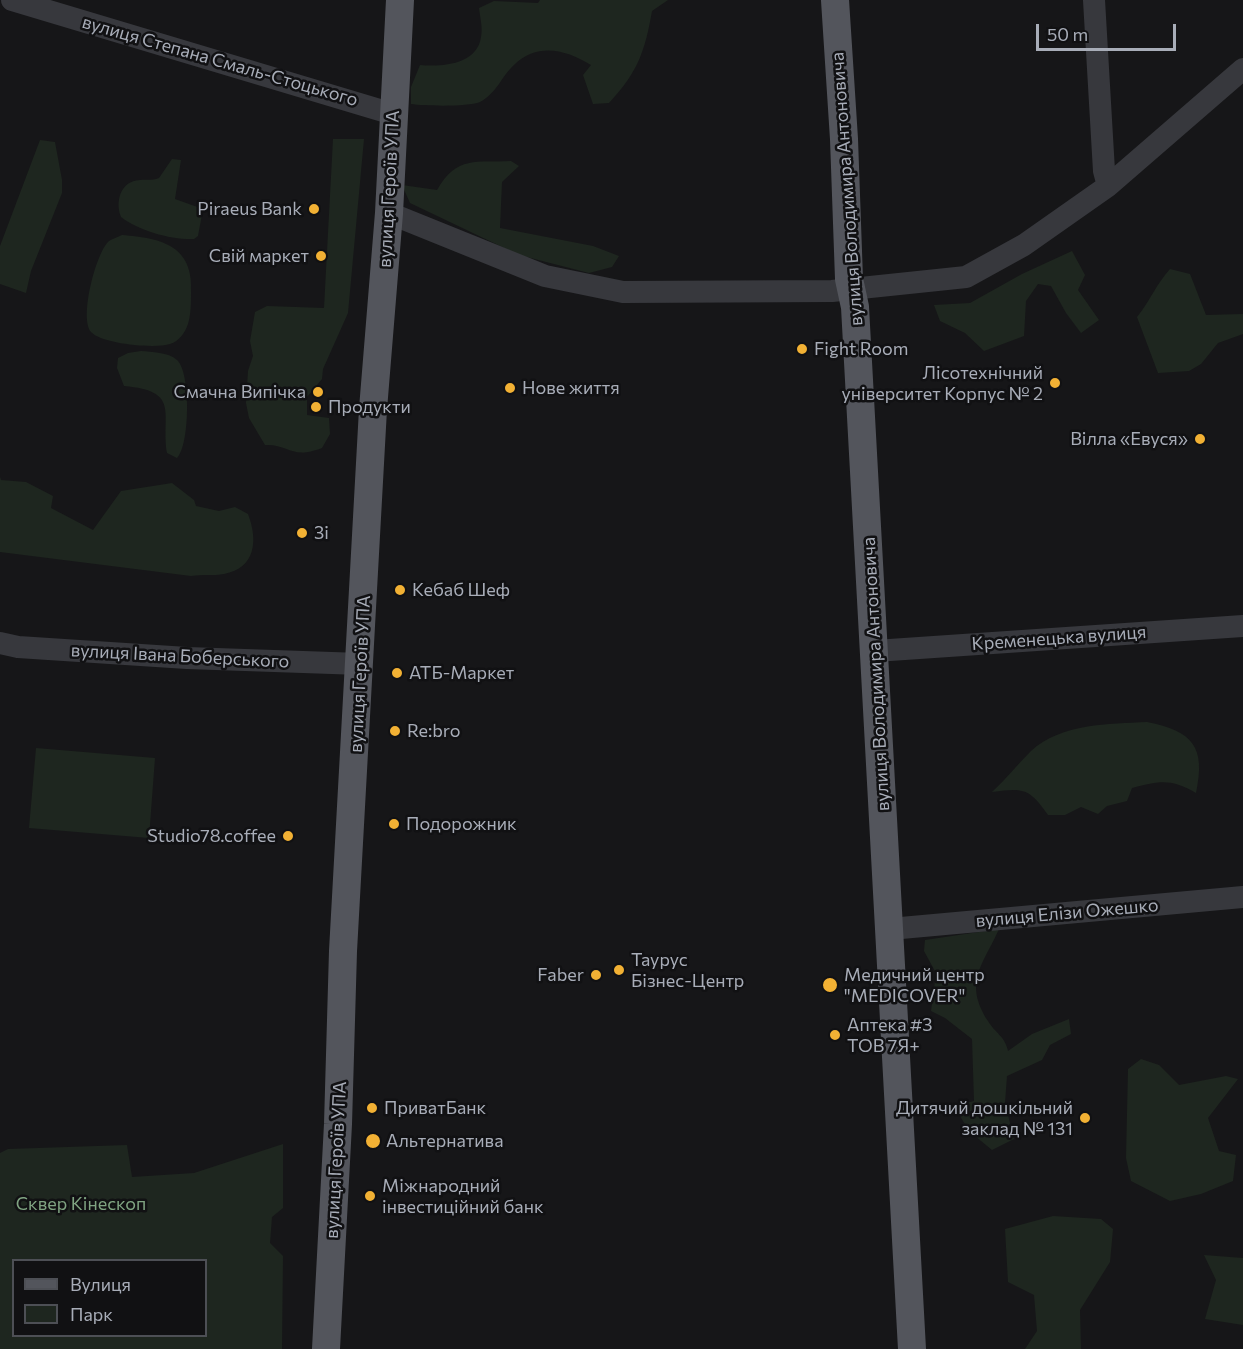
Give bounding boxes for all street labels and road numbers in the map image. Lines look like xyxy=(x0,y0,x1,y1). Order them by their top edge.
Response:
street label: вулиця Степана Смаль-Стоцького xyxy=(80,11,360,111)
street label: вулиця Володимира Антоновича xyxy=(827,51,867,327)
street label: вулиця Героїв УПА xyxy=(374,110,404,268)
street label: вулиця Володимира Антоновича xyxy=(858,536,894,812)
street label: вулиця Героїв УПА xyxy=(345,595,375,753)
street label: Кременецька вулиця xyxy=(971,621,1147,655)
street label: вулиця Івана Боберського xyxy=(70,639,290,673)
street label: вулиця Елізи Ожешко xyxy=(975,894,1159,932)
street label: вулиця Героїв УПА xyxy=(321,1081,351,1239)

